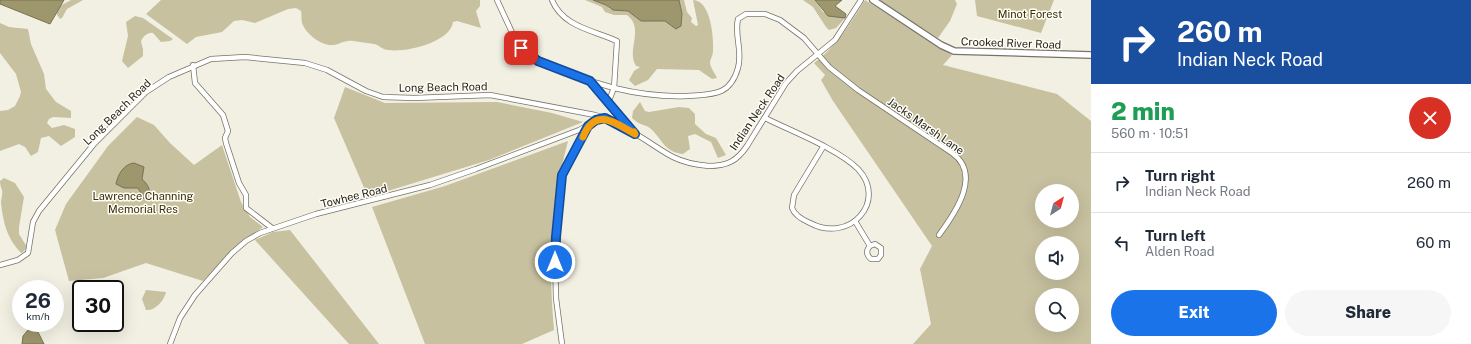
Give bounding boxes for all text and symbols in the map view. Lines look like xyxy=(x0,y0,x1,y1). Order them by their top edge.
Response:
park label: Minot Forest xyxy=(998,8,1062,20)
text: 260 m xyxy=(1177,15,1263,48)
icon: right xyxy=(1111,16,1163,68)
pin xyxy=(504,31,538,65)
street label: Crooked River Road xyxy=(961,35,1061,51)
icon: arrive xyxy=(510,37,532,59)
text: Indian Neck Road xyxy=(1177,49,1323,70)
street label: Indian Neck Road xyxy=(727,72,787,152)
street label: Long Beach Road xyxy=(81,77,153,147)
street label: Long Beach Road xyxy=(398,80,488,94)
street label: Jacks Marsh Lane xyxy=(886,95,966,157)
text: 2 min xyxy=(1111,97,1175,125)
button: close xyxy=(1409,97,1451,139)
text: 560 m · 10:51 xyxy=(1111,126,1189,141)
text: Turn right xyxy=(1145,167,1215,184)
icon: right xyxy=(1111,172,1133,194)
text: 260 m xyxy=(1407,174,1451,191)
street label: Towhee Road xyxy=(320,182,388,210)
north arrow xyxy=(1035,184,1079,228)
map controls xyxy=(1035,184,1079,332)
text: Indian Neck Road xyxy=(1145,184,1250,199)
park label: Lawrence Channing Memorial Res xyxy=(93,190,194,215)
text: Turn left xyxy=(1145,227,1206,244)
icon: left xyxy=(1111,232,1133,254)
text: 60 m xyxy=(1416,234,1451,251)
button: sound xyxy=(1035,236,1079,280)
position arrow xyxy=(534,241,576,283)
text: Alden Road xyxy=(1145,244,1214,259)
speed limit sign: 30 xyxy=(72,280,124,332)
button: search xyxy=(1035,288,1079,332)
text: 26 xyxy=(25,289,51,313)
button: Exit xyxy=(1111,290,1277,336)
button: Share xyxy=(1285,290,1451,336)
text: km/h xyxy=(26,310,50,322)

